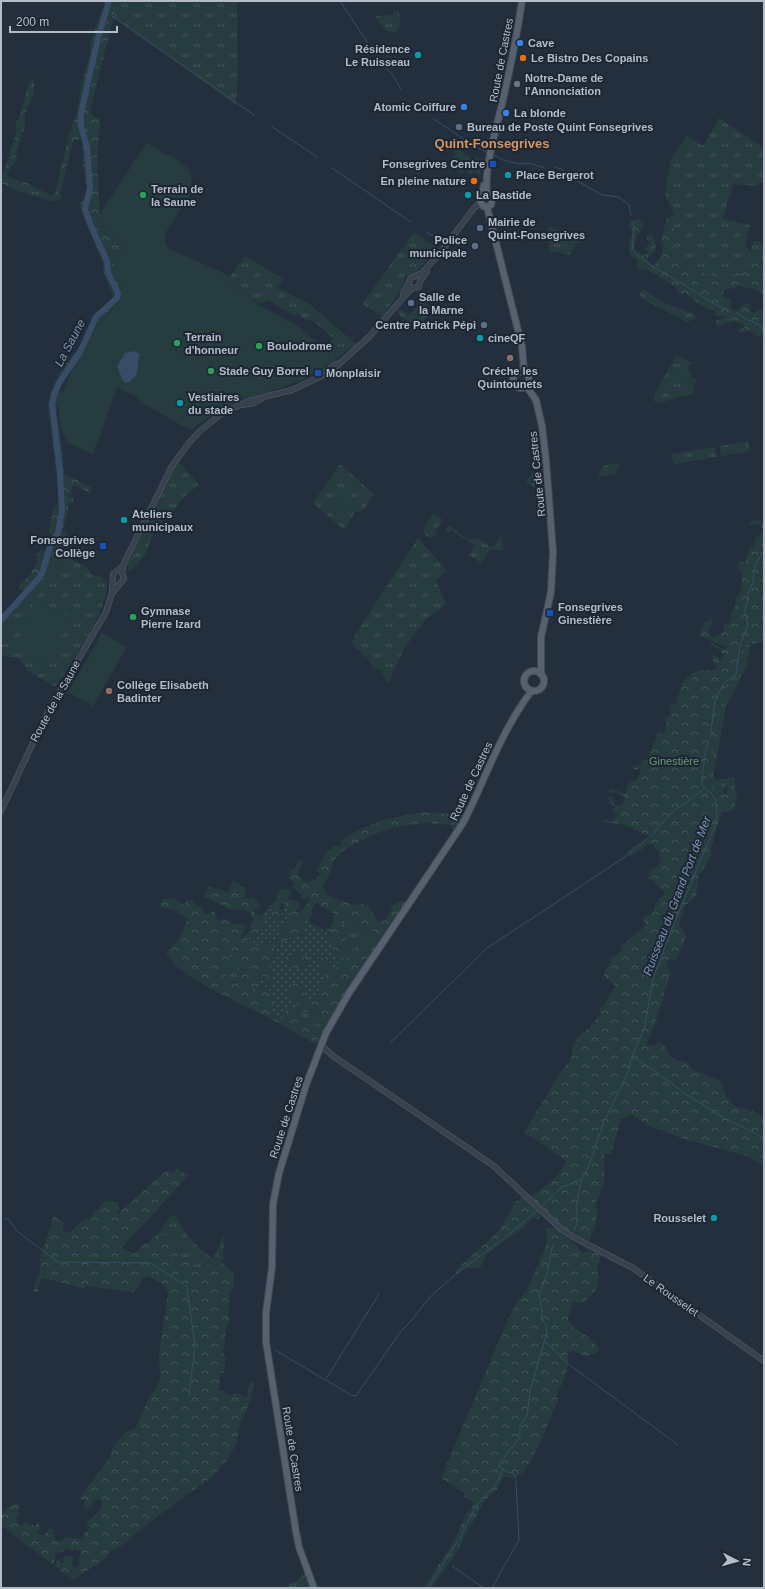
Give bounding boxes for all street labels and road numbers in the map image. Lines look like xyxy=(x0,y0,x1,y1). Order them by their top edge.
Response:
street label: Route de Castres xyxy=(487,16,515,103)
street label: Route de Castres xyxy=(527,430,547,517)
street label: Route de la Saune xyxy=(28,658,82,744)
street label: Route de Castres xyxy=(447,739,495,822)
street label: Route de Castres xyxy=(267,1074,305,1160)
street label: Le Rousselet xyxy=(641,1272,701,1318)
street label: Route de Castres xyxy=(280,1406,306,1493)

